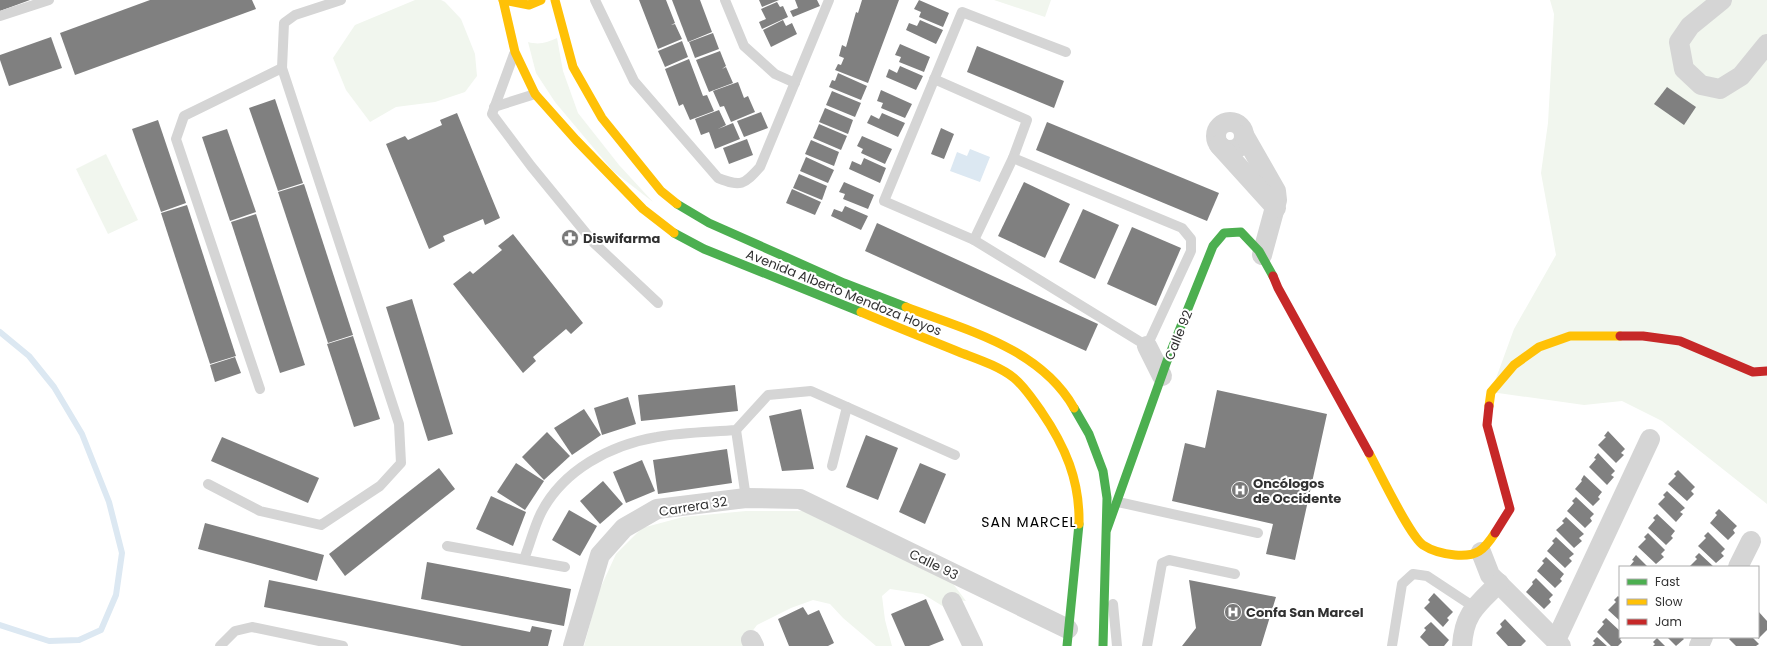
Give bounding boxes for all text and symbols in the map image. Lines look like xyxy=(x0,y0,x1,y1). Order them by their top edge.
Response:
pharmacy icon: Diswifarma xyxy=(560,228,580,248)
place label: Diswifarma xyxy=(583,229,660,248)
street label: Avenida Alberto Mendoza Hoyos xyxy=(743,244,945,341)
street label: Calle 92 xyxy=(1160,307,1197,363)
place label: Oncólogos de Occidente xyxy=(1253,474,1341,508)
hospital icon: Oncólogos de Occidente xyxy=(1230,480,1250,500)
street label: Carrera 32 xyxy=(658,492,729,521)
district label: SAN MARCEL xyxy=(981,512,1077,532)
street label: Calle 93 xyxy=(906,544,962,585)
legend xyxy=(1619,566,1759,638)
text: Fast xyxy=(1655,573,1680,590)
text: Slow xyxy=(1655,593,1683,610)
hospital icon: Confa San Marcel xyxy=(1223,602,1243,622)
place label: Confa San Marcel xyxy=(1246,603,1364,622)
text: Jam xyxy=(1655,613,1682,630)

